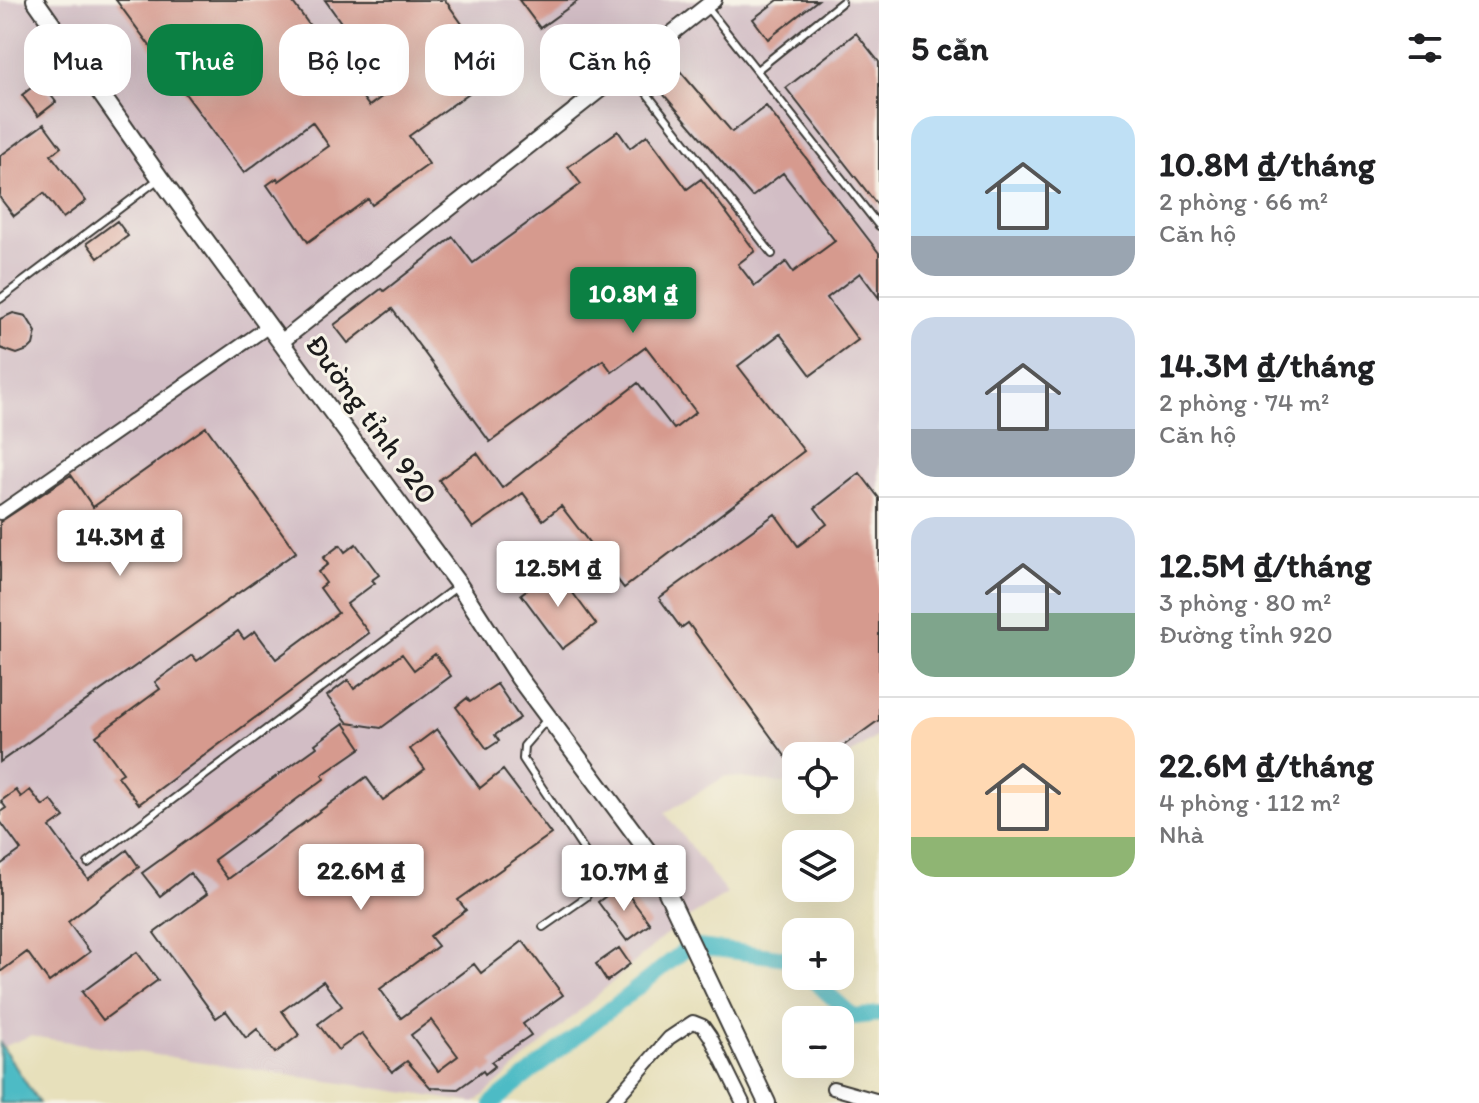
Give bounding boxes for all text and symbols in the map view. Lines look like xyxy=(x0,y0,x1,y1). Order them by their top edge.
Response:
chip: Mua xyxy=(24,24,131,96)
chip: Thuê xyxy=(147,24,263,96)
chip: Bộ lọc xyxy=(279,24,409,96)
chip: Mới xyxy=(425,24,524,96)
chip: Căn hộ xyxy=(540,24,680,96)
icon: filters xyxy=(1403,26,1447,70)
text: 5 căn xyxy=(911,28,988,69)
text: 10.8M ₫/tháng xyxy=(1159,144,1375,185)
icon: home xyxy=(975,148,1071,244)
text: 2 phòng · 66 m² xyxy=(1159,185,1328,217)
text: Căn hộ xyxy=(1159,217,1236,249)
pin: 10.8M ₫ xyxy=(559,267,707,335)
text: 10.8M ₫ xyxy=(588,277,678,309)
street label: Đường tỉnh 920 xyxy=(298,327,446,511)
text: 14.3M ₫/tháng xyxy=(1159,345,1375,386)
icon: home xyxy=(975,349,1071,445)
text: 2 phòng · 74 m² xyxy=(1159,386,1329,418)
text: Căn hộ xyxy=(1159,418,1236,450)
pin: 14.3M ₫ xyxy=(46,510,194,578)
text: 14.3M ₫ xyxy=(75,520,165,552)
pin: 12.5M ₫ xyxy=(484,541,632,609)
text: 12.5M ₫/tháng xyxy=(1159,545,1371,586)
icon: home xyxy=(975,549,1071,645)
text: 12.5M ₫ xyxy=(515,551,601,583)
text: 3 phòng · 80 m² xyxy=(1159,586,1331,618)
text: Đường tỉnh 920 xyxy=(1159,618,1333,650)
map controls xyxy=(782,742,854,1078)
button: locate xyxy=(782,742,854,814)
text: 22.6M ₫/tháng xyxy=(1159,745,1374,786)
icon: home xyxy=(975,749,1071,845)
text: 4 phòng · 112 m² xyxy=(1159,786,1340,818)
text: Nhà xyxy=(1159,818,1204,850)
button: layers xyxy=(782,830,854,902)
pin: 22.6M ₫ xyxy=(287,844,435,912)
pin: 10.7M ₫ xyxy=(550,845,698,913)
text: 22.6M ₫ xyxy=(317,854,405,886)
text: 10.7M ₫ xyxy=(580,855,668,887)
button: + xyxy=(782,918,854,990)
button: − xyxy=(782,1006,854,1078)

